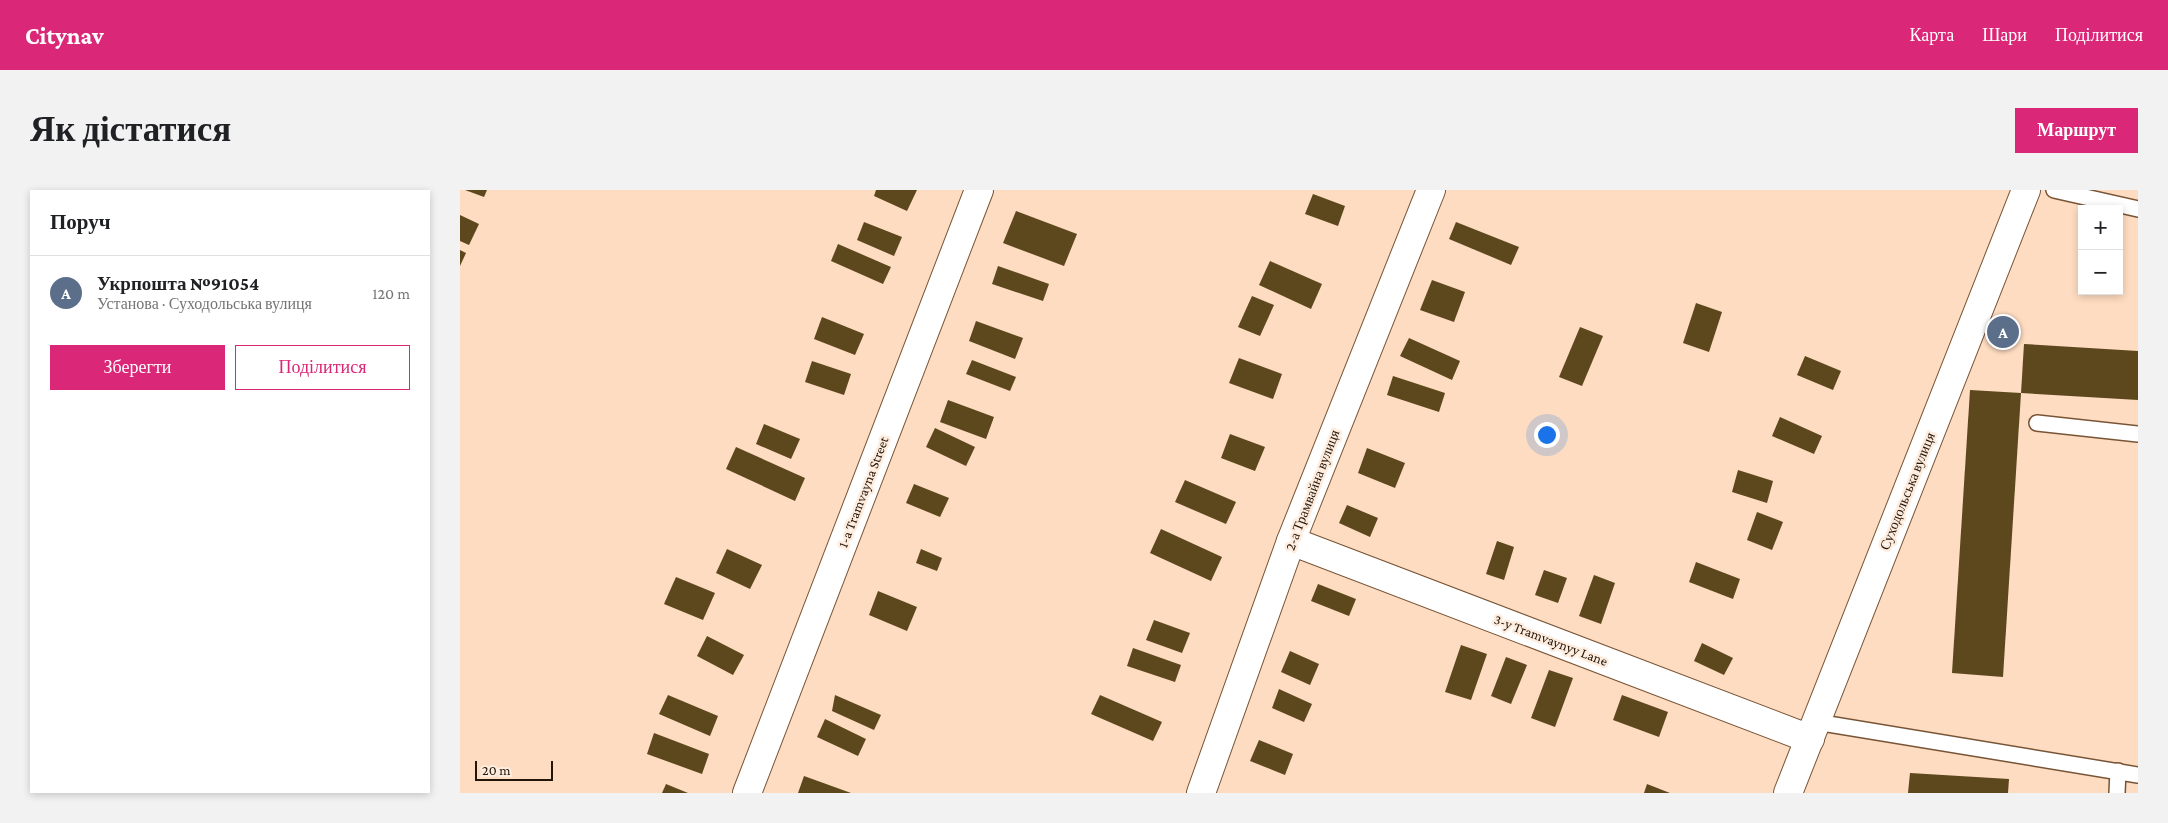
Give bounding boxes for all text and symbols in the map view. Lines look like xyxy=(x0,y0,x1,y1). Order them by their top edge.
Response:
text: Citynav xyxy=(25,22,104,49)
text: Карта xyxy=(1910,25,1954,45)
text: Шари xyxy=(1982,25,2027,45)
text: Поділитися xyxy=(2055,25,2143,45)
button: Маршрут xyxy=(2015,108,2138,153)
text: Як дістатися xyxy=(30,110,231,149)
map controls xyxy=(2078,205,2123,295)
button: + xyxy=(2078,205,2123,250)
text: Поруч xyxy=(50,210,111,234)
button: − xyxy=(2078,250,2123,295)
text: Укрпошта №91054 xyxy=(97,273,259,294)
text: A xyxy=(61,285,71,302)
text: 120 m xyxy=(372,285,410,302)
text: Установа · Суходольська вулиця xyxy=(97,295,312,312)
pin: A xyxy=(1987,313,2019,351)
button: Зберегти xyxy=(50,345,225,390)
button: Поділитися xyxy=(235,345,410,390)
your location xyxy=(1534,422,1560,448)
street label: 2-а Трамвайна вулиця xyxy=(1282,427,1343,553)
street label: Суходольська вулиця xyxy=(1876,429,1938,552)
street label: 1-a Tramvayna Street xyxy=(834,434,892,550)
street label: 3-y Tramvaynyy Lane xyxy=(1492,611,1610,669)
scale bar xyxy=(475,758,552,781)
text: 20 m xyxy=(482,762,510,778)

